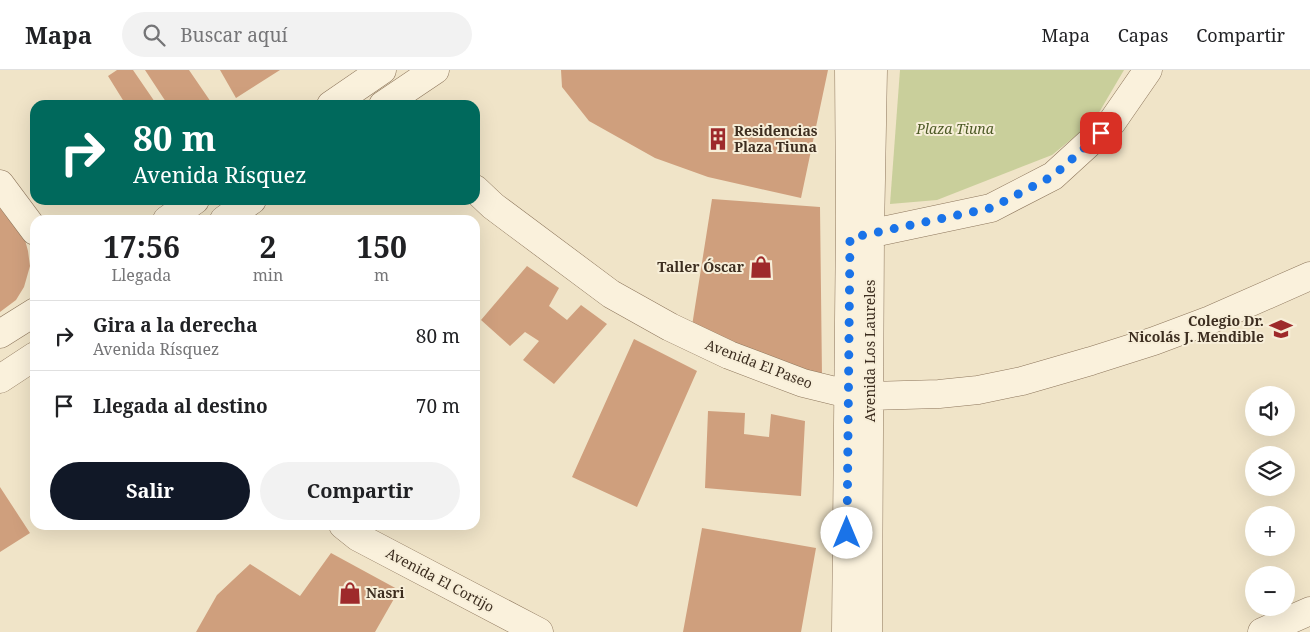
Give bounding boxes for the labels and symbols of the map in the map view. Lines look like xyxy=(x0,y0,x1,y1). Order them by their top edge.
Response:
pin xyxy=(1080,112,1122,154)
park label: Plaza Tiuna xyxy=(915,119,995,138)
place label: Residencias Plaza Tiuna xyxy=(734,121,818,156)
building icon: Residencias Plaza Tiuna xyxy=(705,126,731,152)
shop icon: Taller Óscar xyxy=(748,254,774,280)
place label: Taller Óscar xyxy=(657,257,745,276)
street label: Avenida Los Laureles xyxy=(860,280,879,422)
place label: Colegio Dr. Nicolás J. Mendible xyxy=(1128,311,1264,346)
school or university icon: Colegio Dr. Nicolás J. Mendible xyxy=(1268,316,1294,342)
street label: Avenida El Paseo xyxy=(703,334,815,393)
position arrow xyxy=(820,506,872,558)
street label: Avenida El Cortijo xyxy=(383,543,498,616)
shop icon: Nasri xyxy=(337,580,363,606)
place label: Nasri xyxy=(366,583,404,602)

